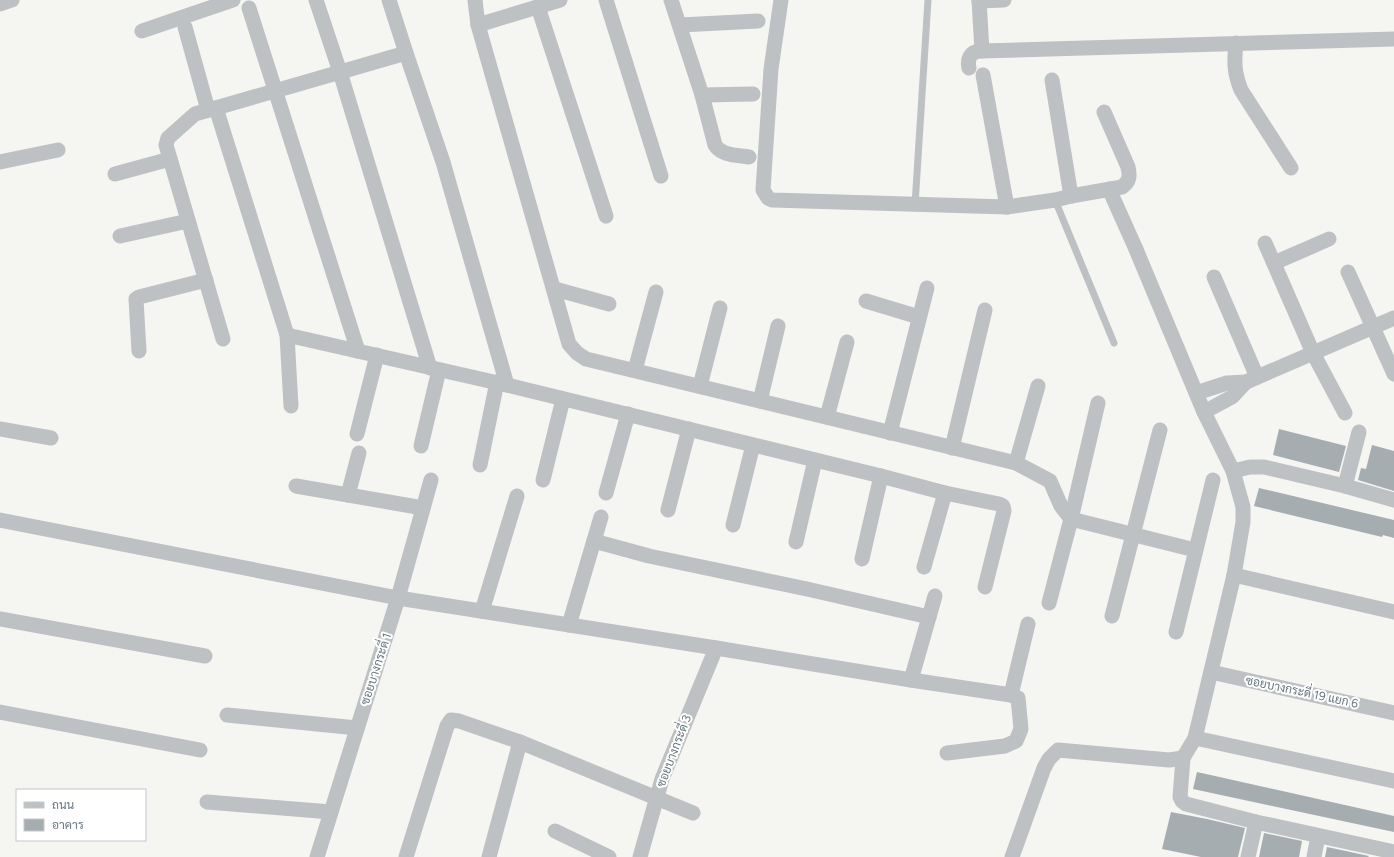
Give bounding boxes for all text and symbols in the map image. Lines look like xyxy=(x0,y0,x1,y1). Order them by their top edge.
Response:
street label: ซอยบางกระดี่ 1 xyxy=(354,630,394,707)
street label: ซอยบางกระดี่ 19 แยก 6 xyxy=(1244,669,1361,711)
street label: ซอยบางกระดี่ 3 xyxy=(650,712,694,789)
legend xyxy=(16,789,146,841)
text: ถนน xyxy=(52,798,75,812)
text: อาคาร xyxy=(52,818,84,832)

